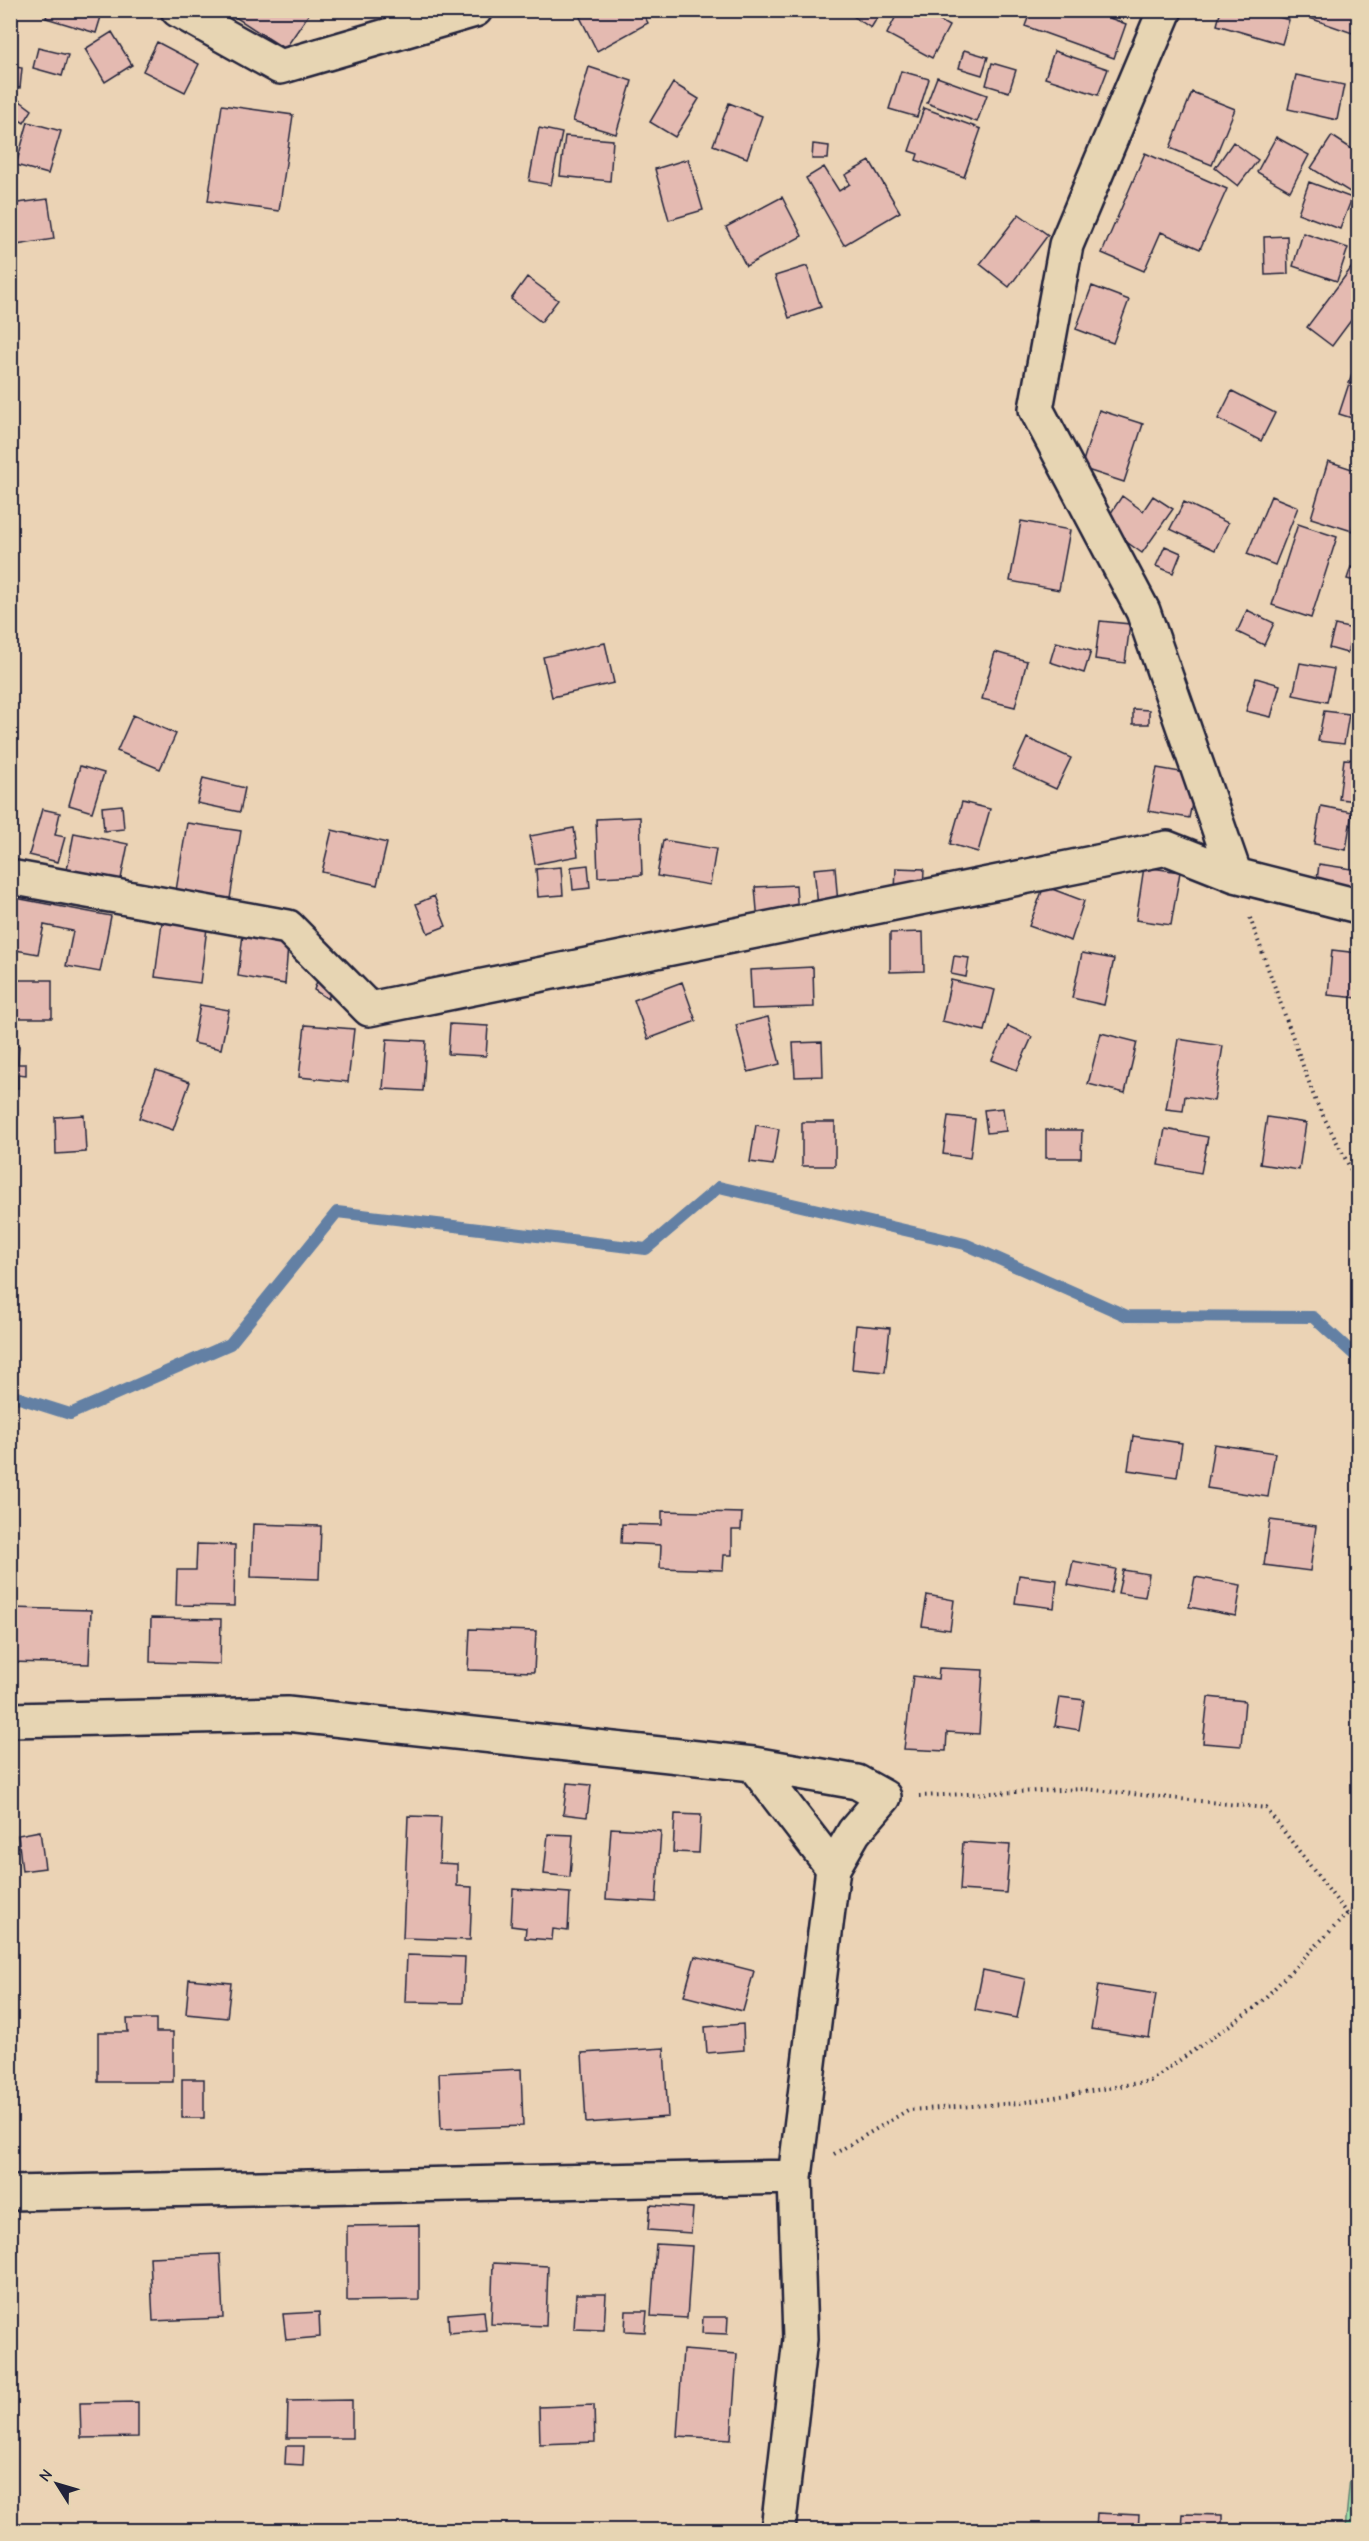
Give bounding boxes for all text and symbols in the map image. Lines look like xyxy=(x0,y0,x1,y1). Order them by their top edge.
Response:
north arrow xyxy=(27,2454,87,2514)
text: N xyxy=(35,2466,56,2485)

